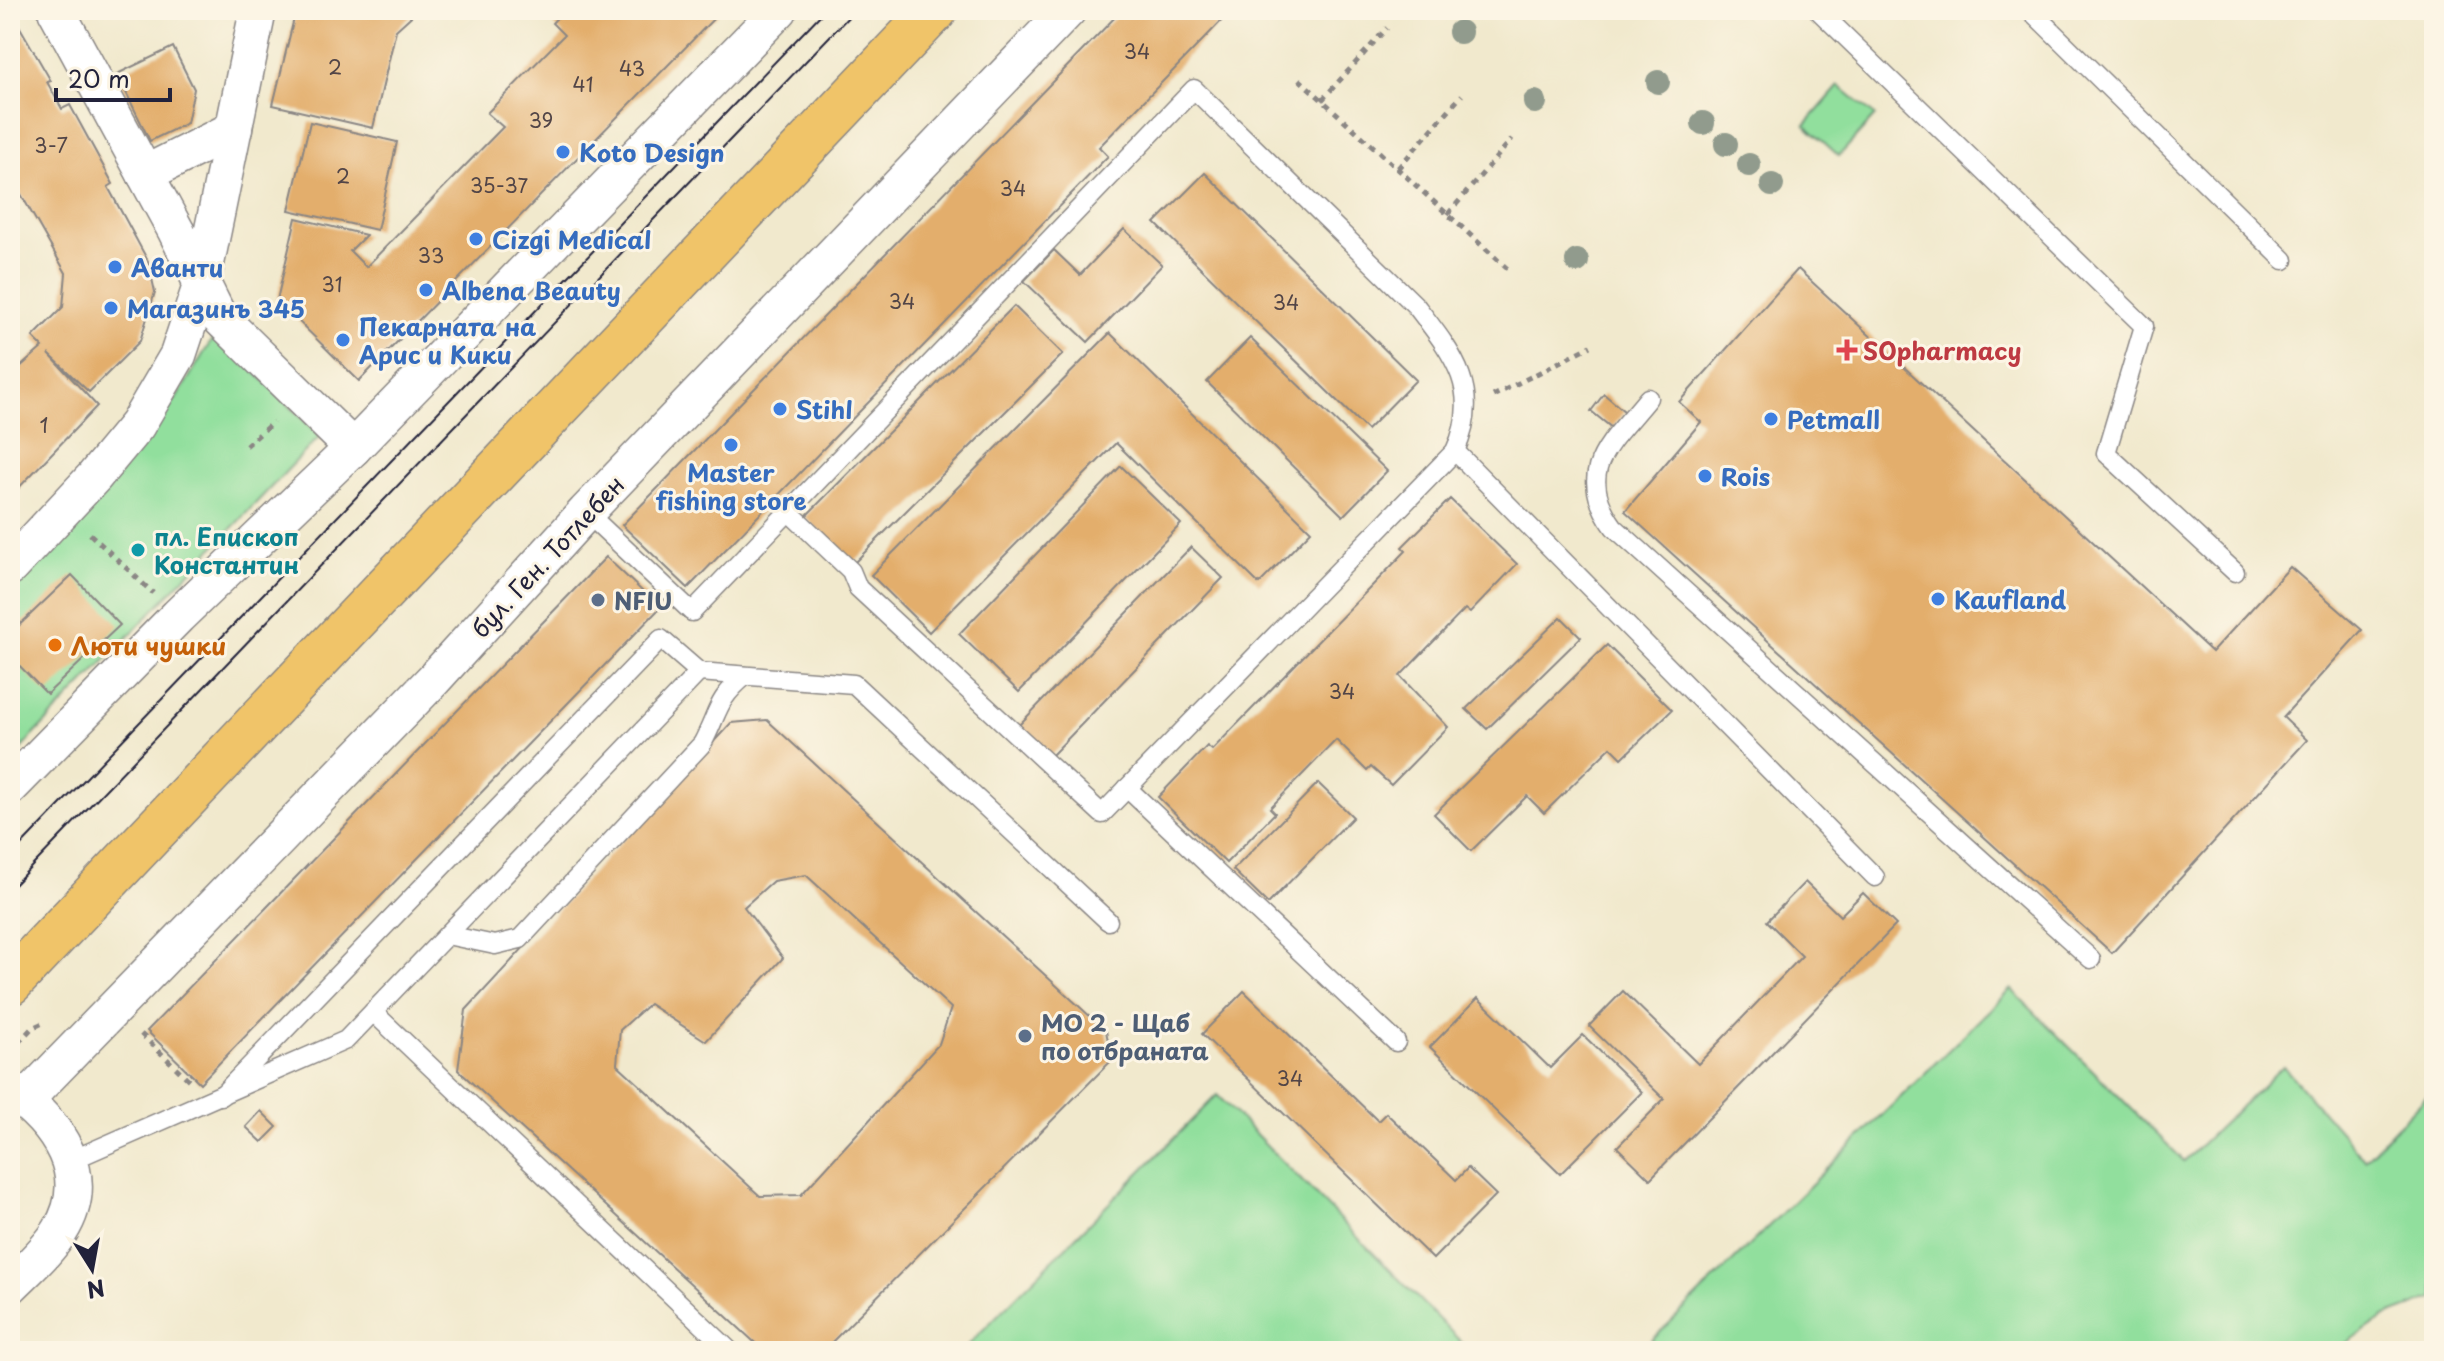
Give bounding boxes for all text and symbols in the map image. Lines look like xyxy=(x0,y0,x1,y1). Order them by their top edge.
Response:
house number: 34 xyxy=(1124,36,1150,66)
scale bar xyxy=(56,52,170,102)
house number: 2 xyxy=(328,52,342,82)
house number: 43 xyxy=(619,53,645,83)
text: 20 m xyxy=(68,60,130,96)
house number: 41 xyxy=(573,69,594,99)
house number: 39 xyxy=(529,105,553,135)
house number: 3-7 xyxy=(34,130,68,160)
place label: Koto Design xyxy=(579,134,725,170)
marker: Koto Design xyxy=(554,143,572,161)
house number: 2 xyxy=(336,161,350,191)
house number: 35-37 xyxy=(470,170,528,200)
house number: 34 xyxy=(1000,173,1026,203)
place label: Cizgi Medical xyxy=(492,221,651,257)
marker: Cizgi Medical xyxy=(467,230,485,248)
house number: 33 xyxy=(418,240,444,270)
place label: Аванти xyxy=(131,249,224,285)
marker: Аванти xyxy=(106,258,124,276)
house number: 31 xyxy=(322,269,342,299)
place label: Albena Beauty xyxy=(442,272,621,308)
marker: Albena Beauty xyxy=(417,281,435,299)
house number: 34 xyxy=(889,286,915,316)
house number: 34 xyxy=(1273,287,1299,317)
place label: Магазинъ 345 xyxy=(127,290,305,326)
marker: Магазинъ 345 xyxy=(102,299,120,317)
place label: Пекарната на Арис и Кики xyxy=(359,308,537,372)
marker: Пекарната на Арис и Кики xyxy=(334,331,352,349)
place label: SOpharmacy xyxy=(1863,332,2021,368)
marker: SOpharmacy xyxy=(1838,341,1856,359)
place label: Stihl xyxy=(796,391,853,427)
marker: Stihl xyxy=(771,400,789,418)
place label: Petmall xyxy=(1787,401,1880,437)
house number: 1 xyxy=(40,410,48,440)
marker: Petmall xyxy=(1762,410,1780,428)
marker: Master fishing store xyxy=(722,436,740,454)
place label: Master fishing store xyxy=(655,454,807,518)
place label: Rois xyxy=(1721,458,1770,494)
street label: бул. Ген. Тотлебен xyxy=(462,467,632,645)
marker: Rois xyxy=(1696,467,1714,485)
place label: пл. Епископ Константин xyxy=(154,518,299,582)
marker: пл. Епископ Константин xyxy=(129,541,147,559)
place label: Kaufland xyxy=(1954,581,2066,617)
place label: NFIU xyxy=(614,582,672,618)
marker: Kaufland xyxy=(1929,590,1947,608)
marker: NFIU xyxy=(589,591,607,609)
place label: Люти чушки xyxy=(71,627,226,663)
marker: Люти чушки xyxy=(46,636,64,654)
house number: 34 xyxy=(1329,676,1355,706)
place label: МО 2 - Щаб по отбраната xyxy=(1041,1004,1209,1068)
marker: МО 2 - Щаб по отбраната xyxy=(1016,1027,1034,1045)
house number: 34 xyxy=(1277,1063,1303,1093)
north arrow xyxy=(52,1229,132,1309)
text: N xyxy=(84,1272,108,1308)

